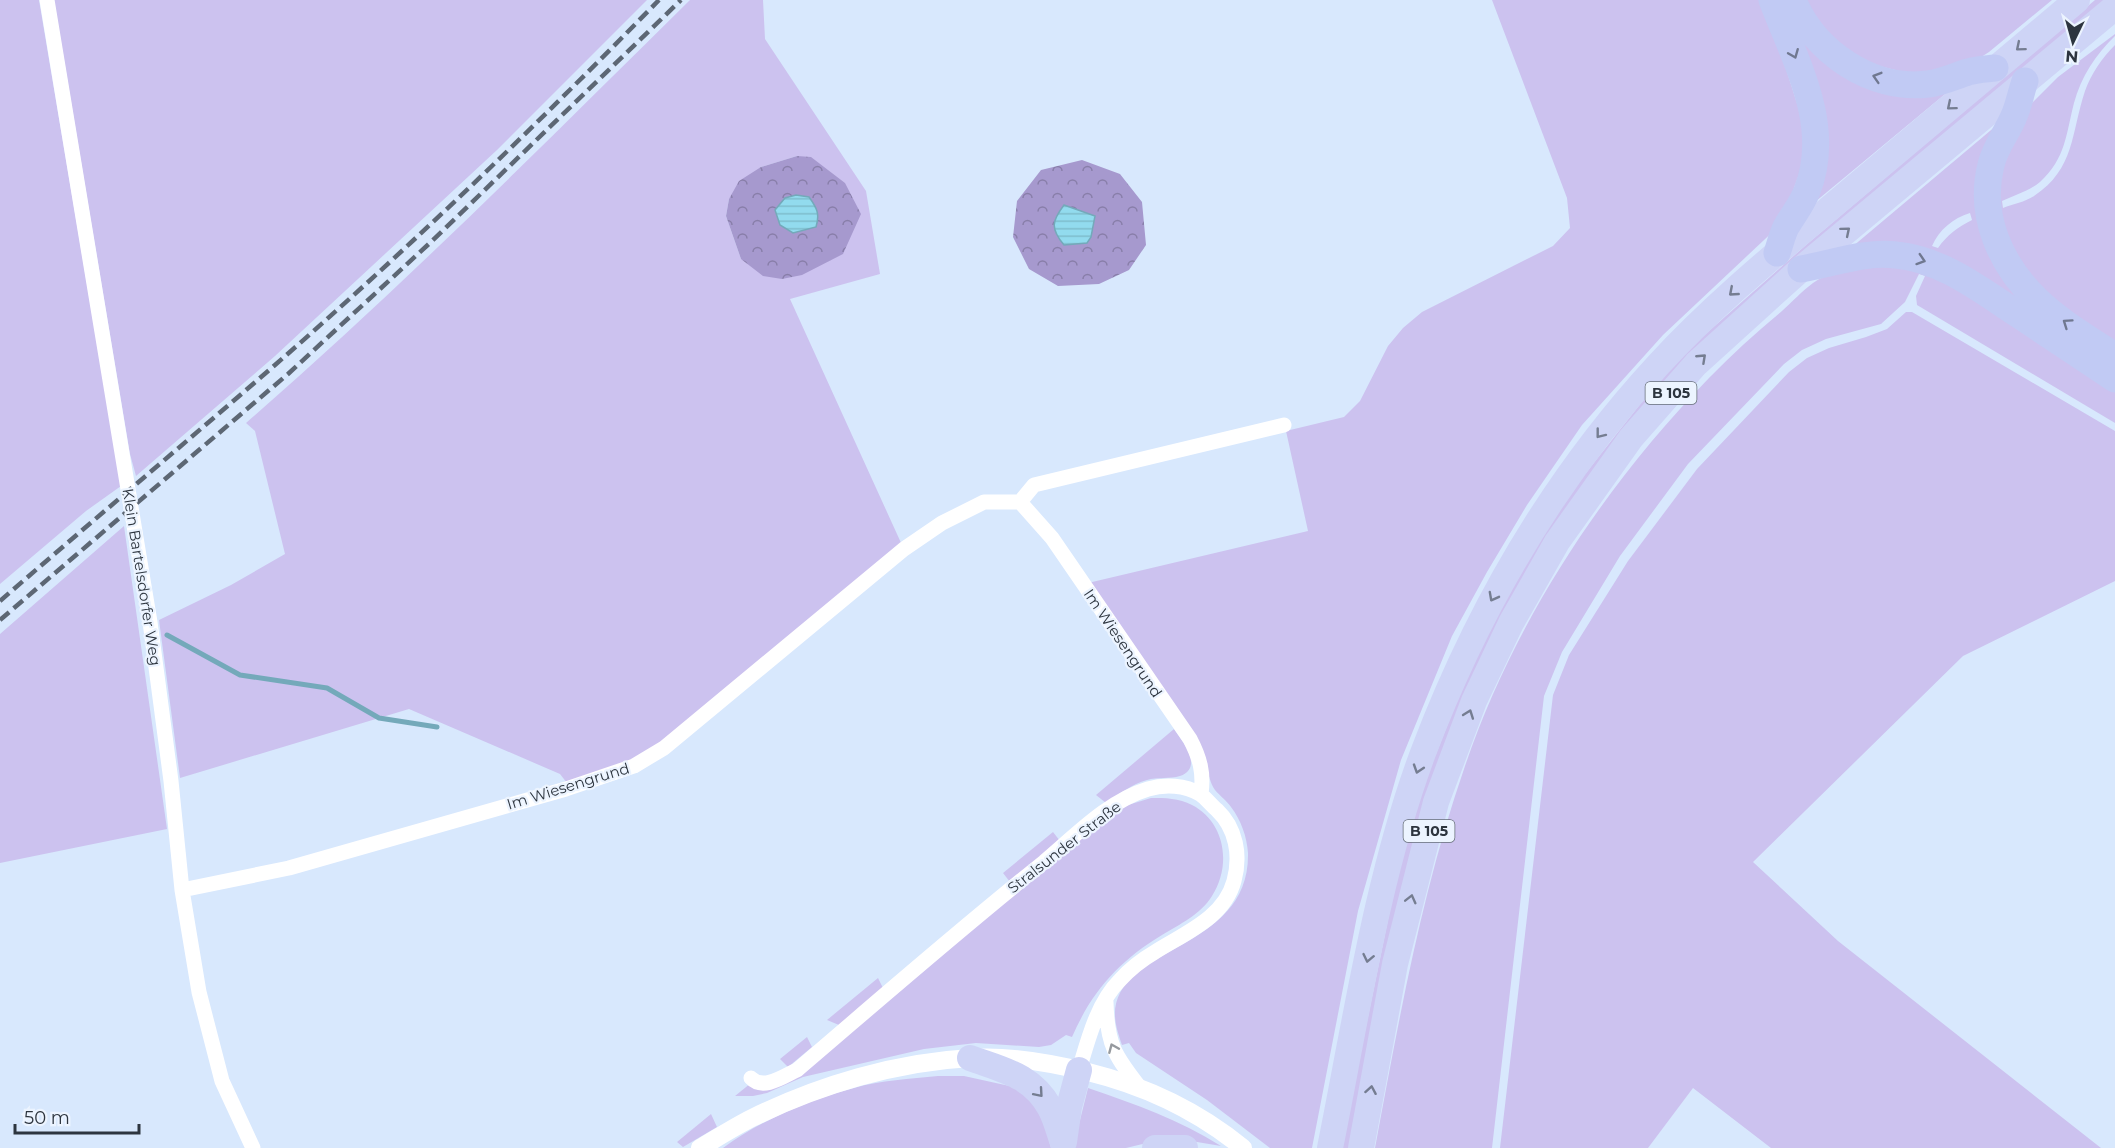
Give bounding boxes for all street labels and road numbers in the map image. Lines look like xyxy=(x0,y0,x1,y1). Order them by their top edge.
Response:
road number: B 105 xyxy=(1646,382,1696,404)
street label: Klein Bartelsdorfer Weg xyxy=(119,487,165,667)
street label: Im Wiesengrund xyxy=(1080,585,1166,701)
street label: Im Wiesengrund xyxy=(504,758,632,814)
street label: Stralsunder Straße xyxy=(1003,797,1125,897)
road number: B 105 xyxy=(1404,820,1454,842)

